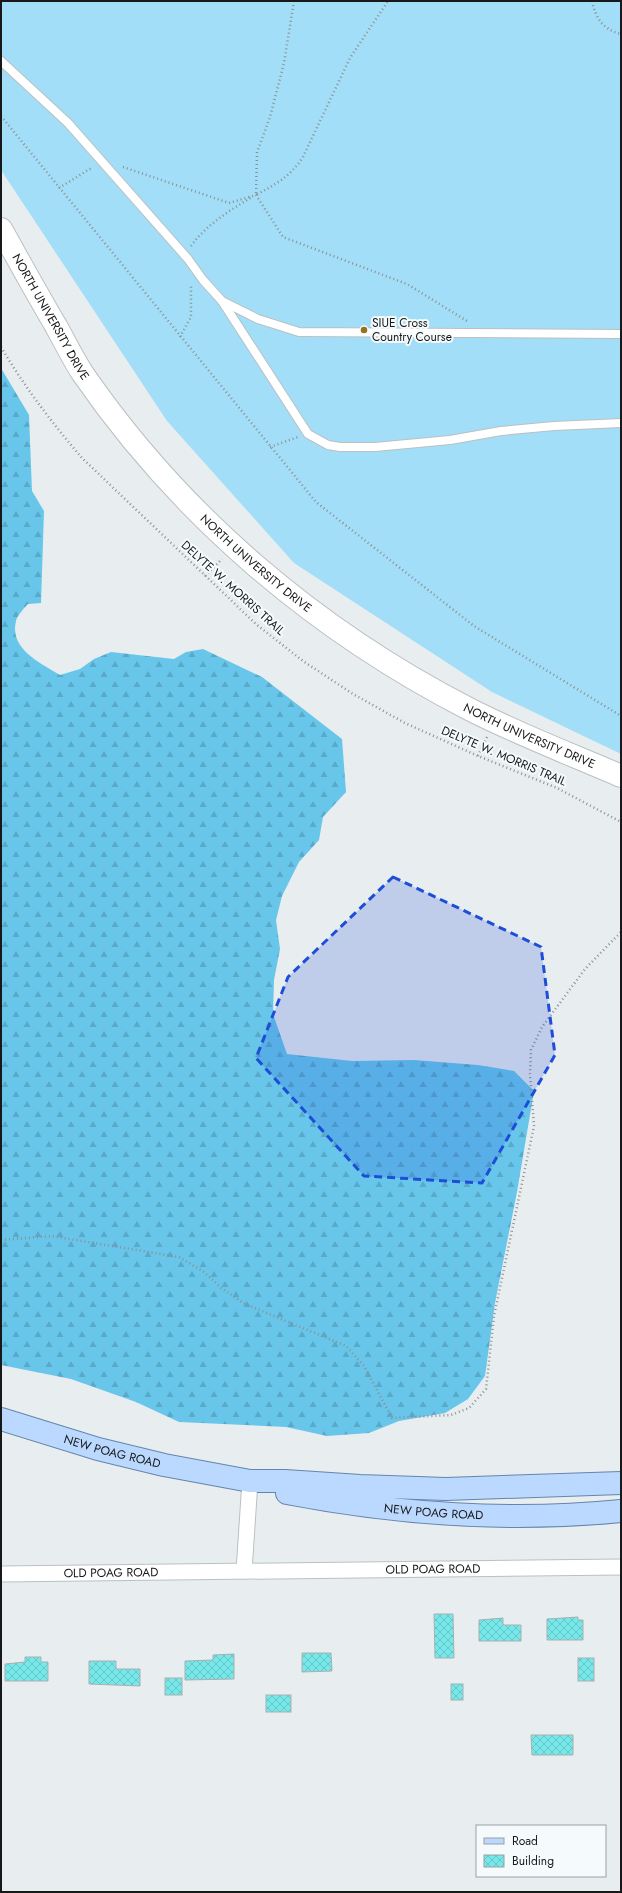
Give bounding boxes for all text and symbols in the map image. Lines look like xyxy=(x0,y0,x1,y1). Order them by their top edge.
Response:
street label: NORTH UNIVERSITY DRIVE xyxy=(8,250,94,384)
place label: SIUE Cross Country Course xyxy=(372,314,452,346)
marker: SIUE Cross Country Course xyxy=(359,325,369,335)
street label: NORTH UNIVERSITY DRIVE xyxy=(196,510,316,617)
street label: DELYTE W. MORRIS TRAIL xyxy=(177,536,289,640)
street label: NORTH UNIVERSITY DRIVE xyxy=(460,699,598,773)
street label: DELYTE W. MORRIS TRAIL xyxy=(439,721,570,791)
street label: NEW POAG ROAD xyxy=(62,1430,163,1473)
street label: NEW POAG ROAD xyxy=(383,1499,484,1524)
street label: OLD POAG ROAD xyxy=(385,1560,480,1579)
street label: OLD POAG ROAD xyxy=(63,1563,158,1582)
legend xyxy=(476,1825,606,1877)
text: Road xyxy=(512,1832,538,1850)
text: Building xyxy=(512,1852,554,1870)

